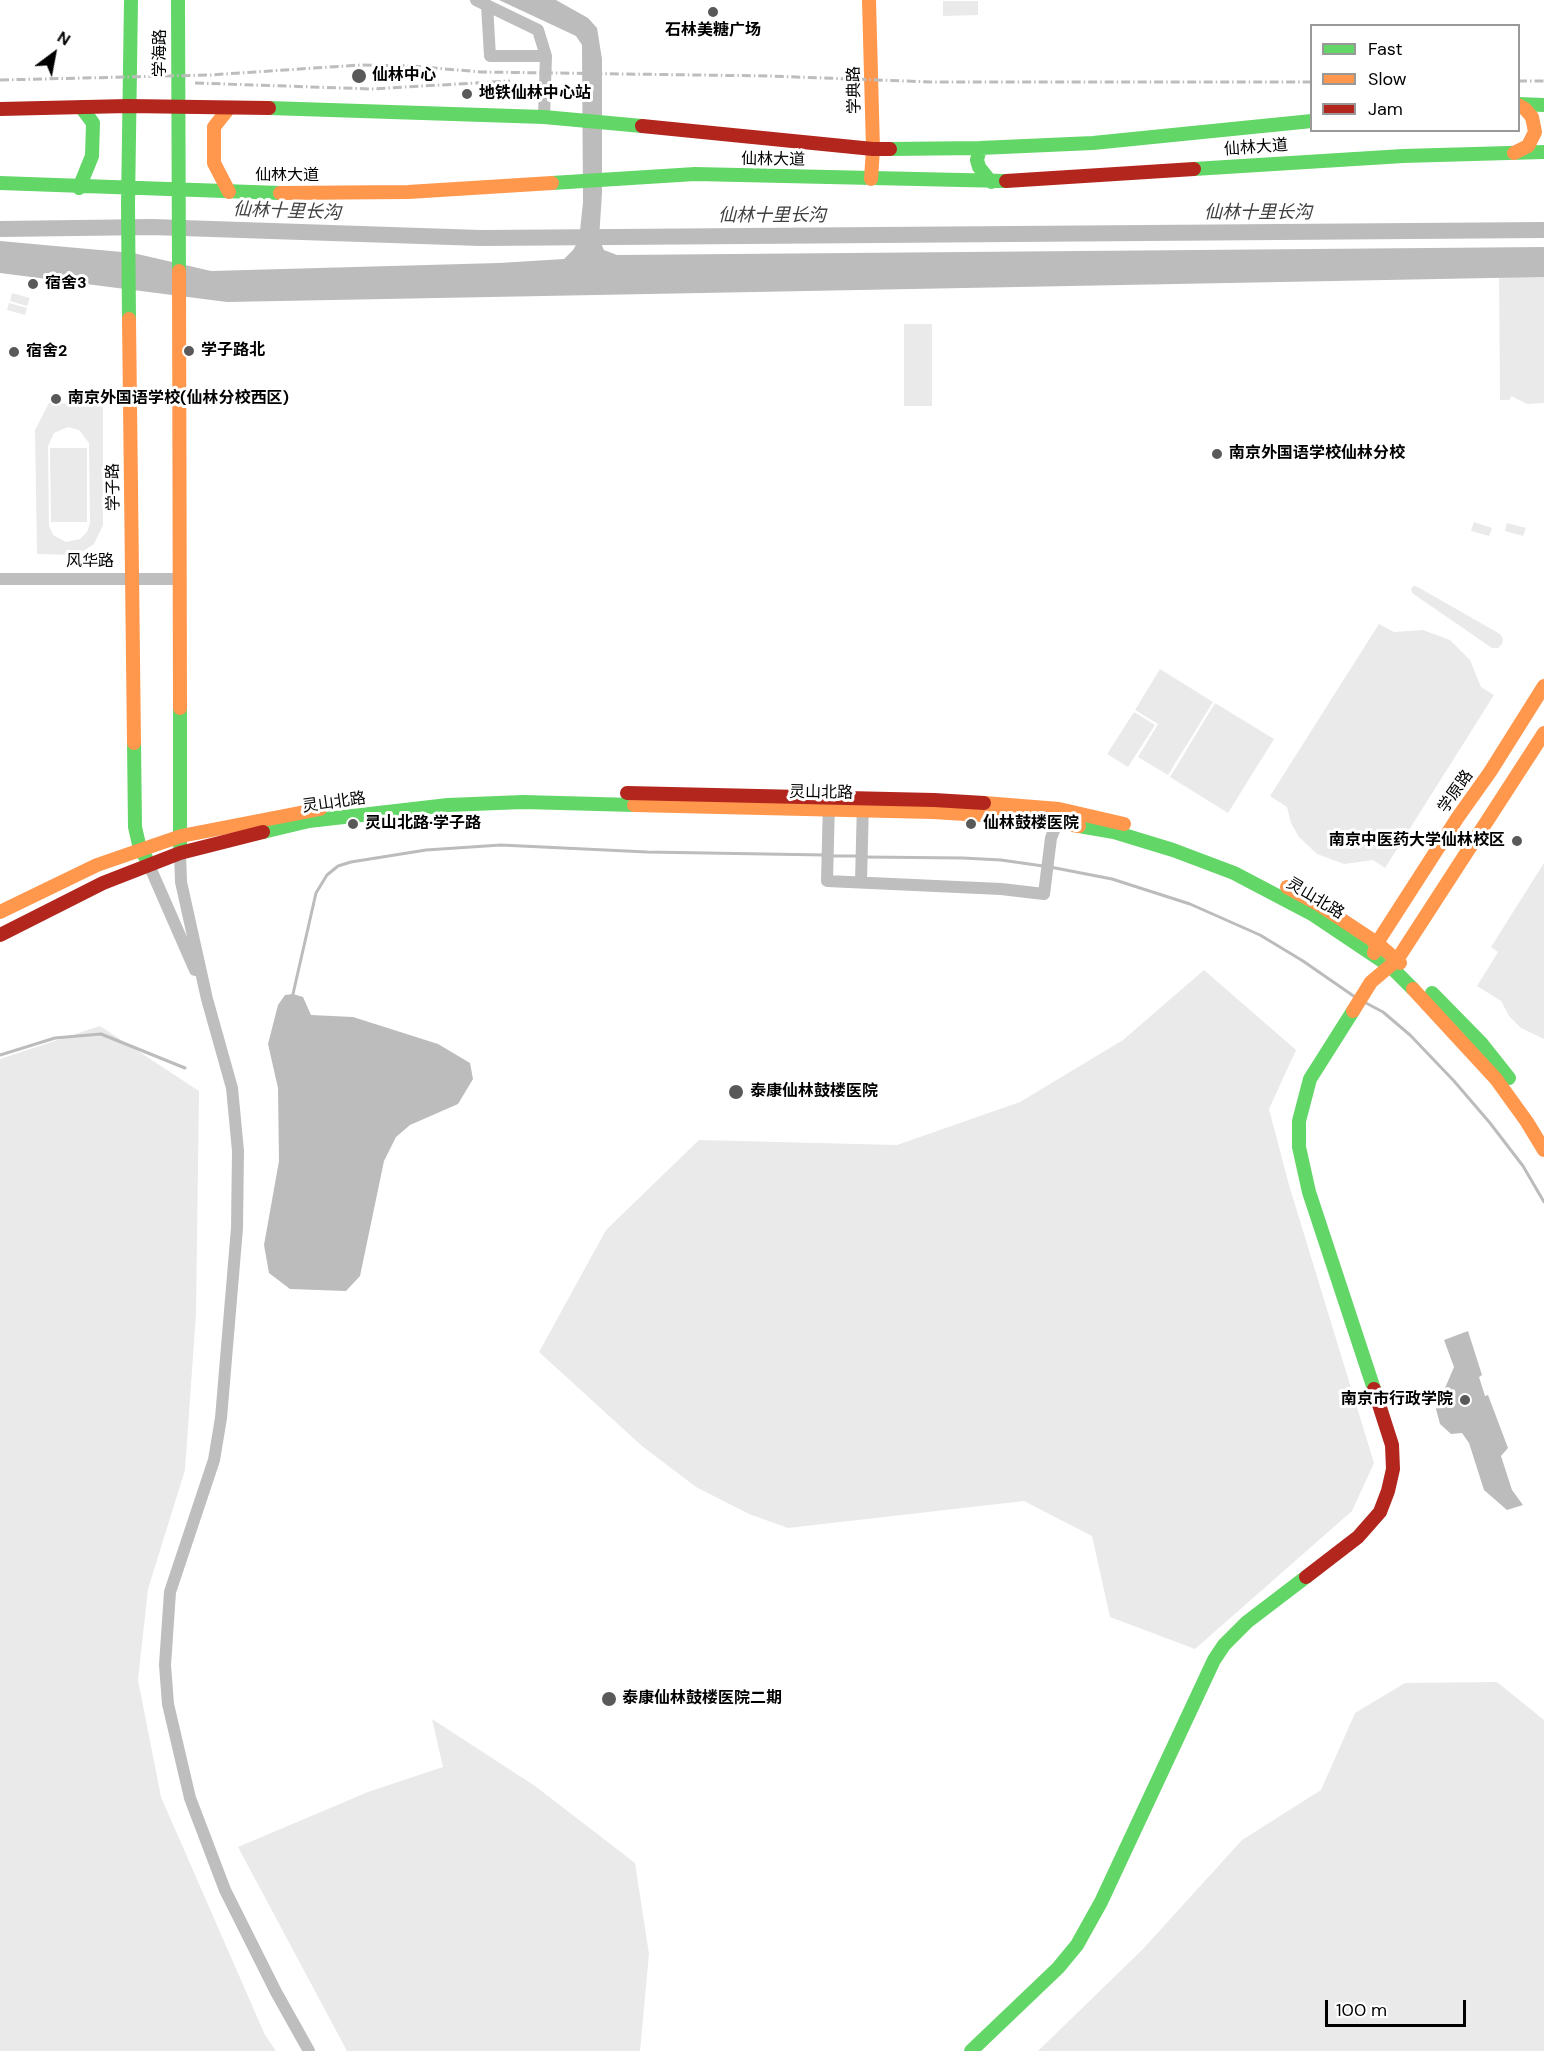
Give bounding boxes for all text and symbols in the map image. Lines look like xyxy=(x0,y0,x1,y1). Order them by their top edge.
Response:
marker: 石林美糖广场 xyxy=(706,5,720,19)
place label: 石林美糖广场 xyxy=(665,21,761,41)
north arrow xyxy=(24,24,84,84)
legend xyxy=(1310,24,1520,132)
text: N xyxy=(53,26,74,50)
street label: 学海路 xyxy=(151,29,171,77)
text: Fast xyxy=(1368,37,1403,61)
place label: 仙林中心 xyxy=(372,66,436,86)
street label: 学典路 xyxy=(845,66,865,114)
marker: 仙林中心 xyxy=(350,67,368,85)
text: Slow xyxy=(1368,67,1407,91)
place label: 地铁仙林中心站 xyxy=(479,84,591,104)
marker: 地铁仙林中心站 xyxy=(460,87,474,101)
text: Jam xyxy=(1368,97,1403,121)
street label: 仙林大道 xyxy=(1223,136,1289,160)
street label: 仙林大道 xyxy=(741,150,805,170)
street label: 仙林大道 xyxy=(255,166,319,186)
water label: 仙林十里长沟 xyxy=(233,199,341,225)
water label: 仙林十里长沟 xyxy=(1204,202,1312,224)
water label: 仙林十里长沟 xyxy=(718,205,826,227)
place label: 宿舍3 xyxy=(45,274,87,294)
marker: 宿舍3 xyxy=(26,277,40,291)
place label: 学子路北 xyxy=(201,341,265,361)
place label: 宿舍2 xyxy=(26,342,67,362)
marker: 学子路北 xyxy=(182,344,196,358)
marker: 宿舍2 xyxy=(7,345,21,359)
place label: 南京外国语学校(仙林分校西区) xyxy=(68,389,289,409)
marker: 南京外国语学校(仙林分校西区) xyxy=(49,392,63,406)
place label: 南京外国语学校仙林分校 xyxy=(1229,444,1405,464)
marker: 南京外国语学校仙林分校 xyxy=(1210,447,1224,461)
street label: 学子路 xyxy=(104,463,124,511)
street label: 风华路 xyxy=(66,552,114,572)
street label: 学原路 xyxy=(1434,767,1478,817)
street label: 灵山北路 xyxy=(789,783,853,803)
street label: 灵山北路 xyxy=(301,789,367,817)
place label: 灵山北路·学子路 xyxy=(365,814,481,834)
place label: 仙林鼓楼医院 xyxy=(983,814,1079,834)
marker: 灵山北路·学子路 xyxy=(346,817,360,831)
marker: 仙林鼓楼医院 xyxy=(964,817,978,831)
place label: 南京中医药大学仙林校区 xyxy=(1329,831,1505,851)
marker: 南京中医药大学仙林校区 xyxy=(1510,834,1524,848)
street label: 灵山北路 xyxy=(1283,874,1347,924)
place label: 泰康仙林鼓楼医院 xyxy=(750,1082,878,1102)
marker: 泰康仙林鼓楼医院 xyxy=(727,1083,745,1101)
place label: 南京市行政学院 xyxy=(1341,1390,1453,1410)
marker: 南京市行政学院 xyxy=(1458,1393,1472,1407)
place label: 泰康仙林鼓楼医院二期 xyxy=(622,1689,782,1709)
marker: 泰康仙林鼓楼医院二期 xyxy=(600,1690,618,1708)
scale bar xyxy=(1328,1988,1469,2026)
text: 100 m xyxy=(1336,1998,1387,2022)

